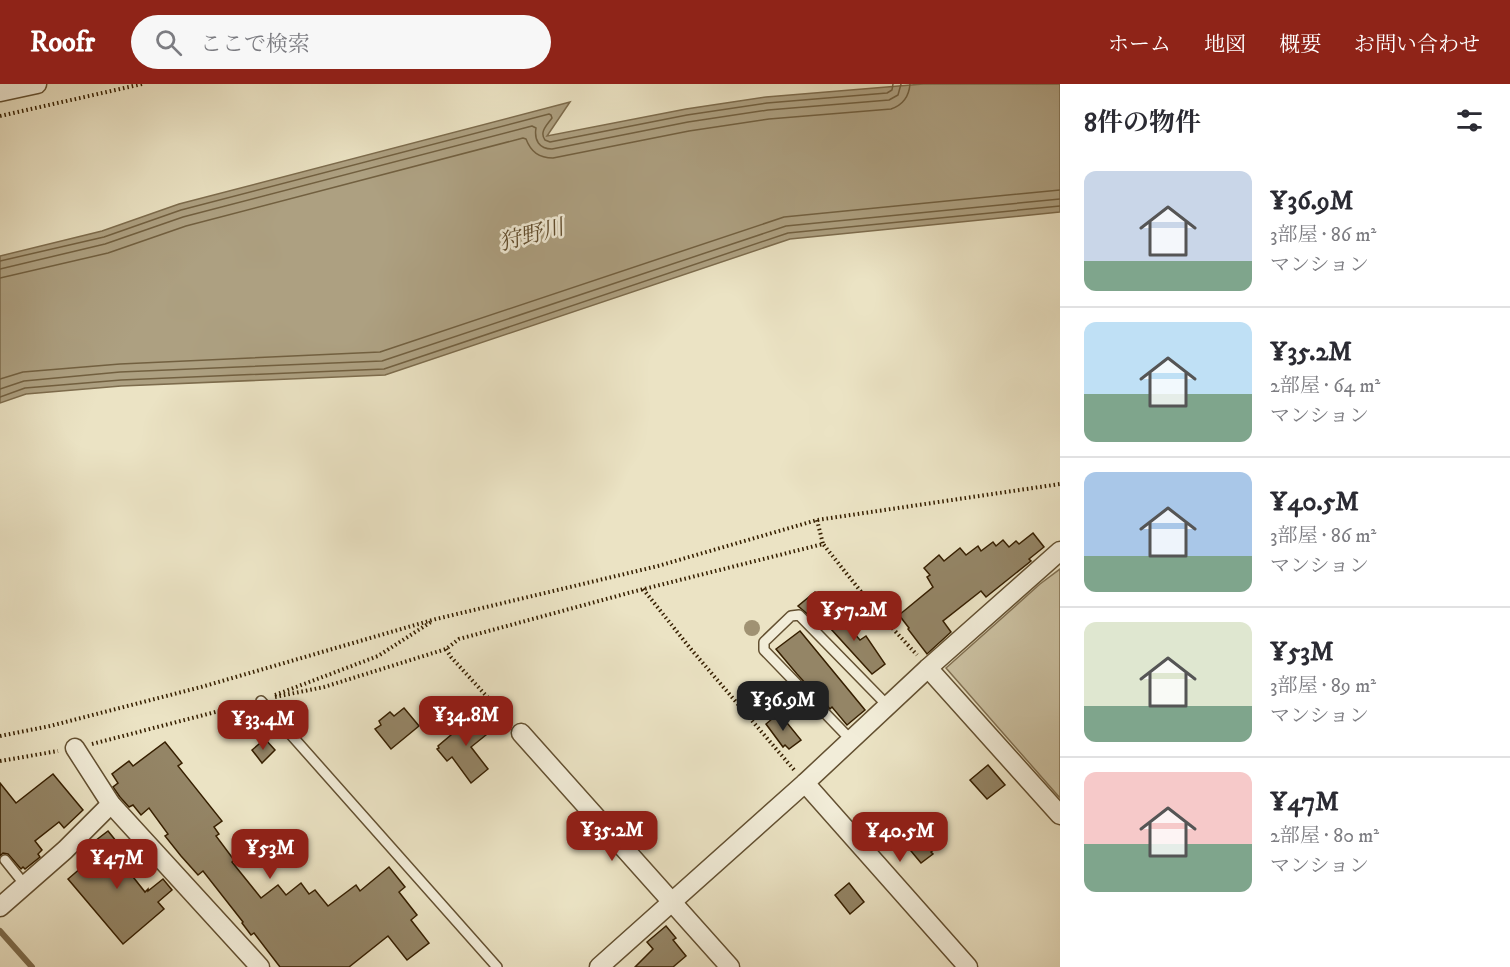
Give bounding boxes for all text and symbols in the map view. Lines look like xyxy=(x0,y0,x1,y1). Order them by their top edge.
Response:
search box xyxy=(131,15,551,69)
text: Roofr xyxy=(30,25,95,60)
icon: search xyxy=(152,26,185,59)
text: ここで検索 xyxy=(200,31,310,58)
text: ホーム xyxy=(1108,32,1171,58)
text: 地図 xyxy=(1204,32,1246,58)
text: 概要 xyxy=(1279,32,1321,58)
text: お問い合わせ xyxy=(1354,32,1480,58)
icon: filters xyxy=(1453,104,1486,137)
text: 8件の物件 xyxy=(1084,107,1201,140)
text: ¥36.9M xyxy=(1270,185,1354,218)
icon: home xyxy=(1132,195,1204,267)
water label: 狩野川 xyxy=(496,213,569,257)
text: 3部屋 · 86 m² xyxy=(1270,223,1376,248)
text: マンション xyxy=(1270,253,1369,278)
text: ¥35.2M xyxy=(1270,336,1352,369)
icon: home xyxy=(1132,346,1204,418)
text: 2部屋 · 64 m² xyxy=(1270,374,1380,399)
text: マンション xyxy=(1270,404,1369,429)
text: ¥40.5M xyxy=(1270,486,1359,519)
icon: home xyxy=(1132,496,1204,568)
text: 3部屋 · 86 m² xyxy=(1270,524,1376,549)
text: マンション xyxy=(1270,554,1369,579)
pin: ¥57.2M xyxy=(805,591,903,642)
text: ¥57.2M xyxy=(821,598,887,623)
text: ¥53M xyxy=(1270,636,1334,669)
icon: home xyxy=(1132,646,1204,718)
text: 3部屋 · 89 m² xyxy=(1270,674,1376,699)
pin: ¥36.9M xyxy=(734,681,832,732)
text: ¥36.9M xyxy=(751,688,815,713)
pin: ¥34.8M xyxy=(417,696,515,747)
pin: ¥33.4M xyxy=(214,700,312,751)
text: ¥34.8M xyxy=(433,703,499,728)
text: マンション xyxy=(1270,704,1369,729)
text: ¥33.4M xyxy=(231,707,295,732)
text: ¥47M xyxy=(1270,786,1339,819)
icon: home xyxy=(1132,796,1204,868)
pin: ¥35.2M xyxy=(563,811,661,862)
pin: ¥40.5M xyxy=(851,812,949,863)
text: ¥35.2M xyxy=(580,818,644,843)
text: ¥40.5M xyxy=(866,819,934,844)
text: 2部屋 · 80 m² xyxy=(1270,824,1379,849)
pin: ¥53M xyxy=(234,829,306,880)
text: ¥53M xyxy=(245,836,295,861)
pin: ¥47M xyxy=(81,839,153,890)
text: ¥47M xyxy=(90,846,144,871)
text: マンション xyxy=(1270,854,1369,879)

